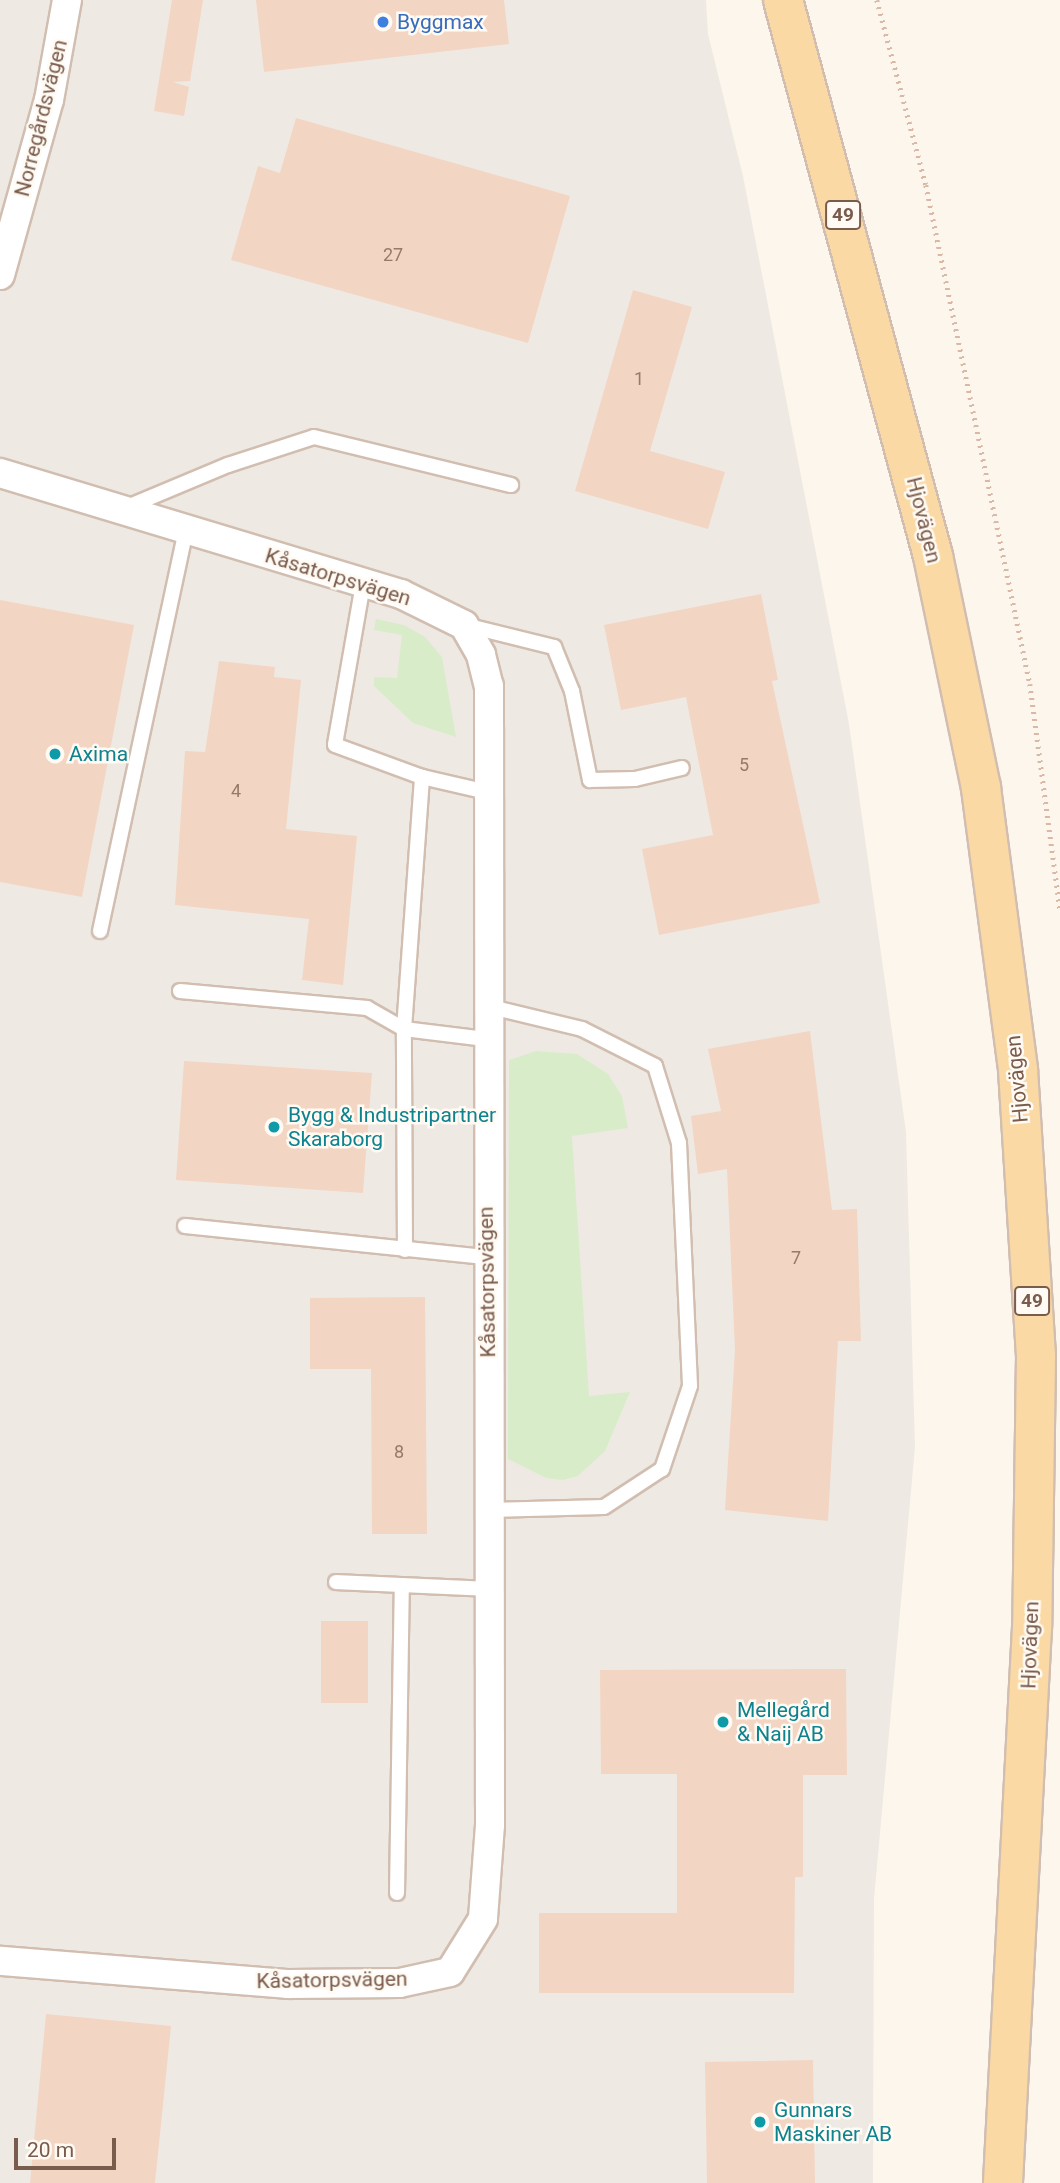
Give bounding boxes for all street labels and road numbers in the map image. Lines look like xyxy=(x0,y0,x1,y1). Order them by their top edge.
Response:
street label: Norregårdsvägen xyxy=(9,37,73,199)
road number: 49 xyxy=(824,200,862,230)
street label: Hjovägen xyxy=(901,474,947,566)
street label: Kåsatorpsvägen xyxy=(262,543,414,611)
street label: Hjovägen xyxy=(1001,1034,1033,1124)
street label: Kåsatorpsvägen xyxy=(473,1206,501,1358)
road number: 49 xyxy=(1013,1286,1051,1316)
street label: Hjovägen xyxy=(1016,1601,1044,1689)
street label: Kåsatorpsvägen xyxy=(256,1966,408,1994)

